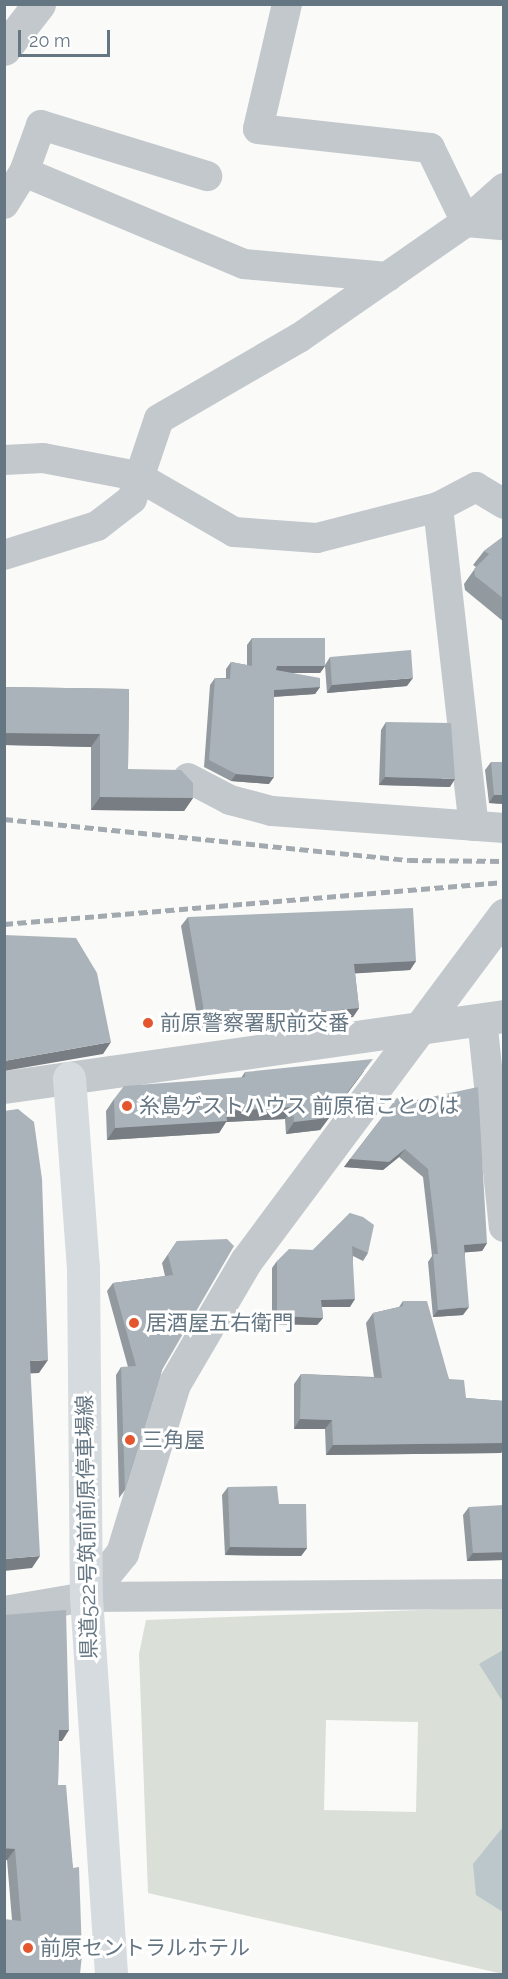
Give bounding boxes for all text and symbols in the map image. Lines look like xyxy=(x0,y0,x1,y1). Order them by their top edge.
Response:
scale bar xyxy=(21,18,112,56)
text: 20 m xyxy=(29,30,71,51)
place label: 前原警察署駅前交番 xyxy=(160,1010,349,1036)
marker: 前原警察署駅前交番 xyxy=(141,1016,155,1030)
place label: 糸島ゲストハウス 前原宿ことのは xyxy=(139,1093,459,1119)
marker: 糸島ゲストハウス 前原宿ことのは xyxy=(120,1099,134,1113)
place label: 居酒屋五右衛門 xyxy=(146,1310,293,1336)
marker: 居酒屋五右衛門 xyxy=(127,1316,141,1330)
street label: 県道522号筑前前原停車場線 xyxy=(72,1395,102,1659)
place label: 三角屋 xyxy=(142,1427,205,1453)
marker: 三角屋 xyxy=(123,1433,137,1447)
place label: 前原セントラルホテル xyxy=(40,1935,250,1961)
marker: 前原セントラルホテル xyxy=(21,1941,35,1955)

